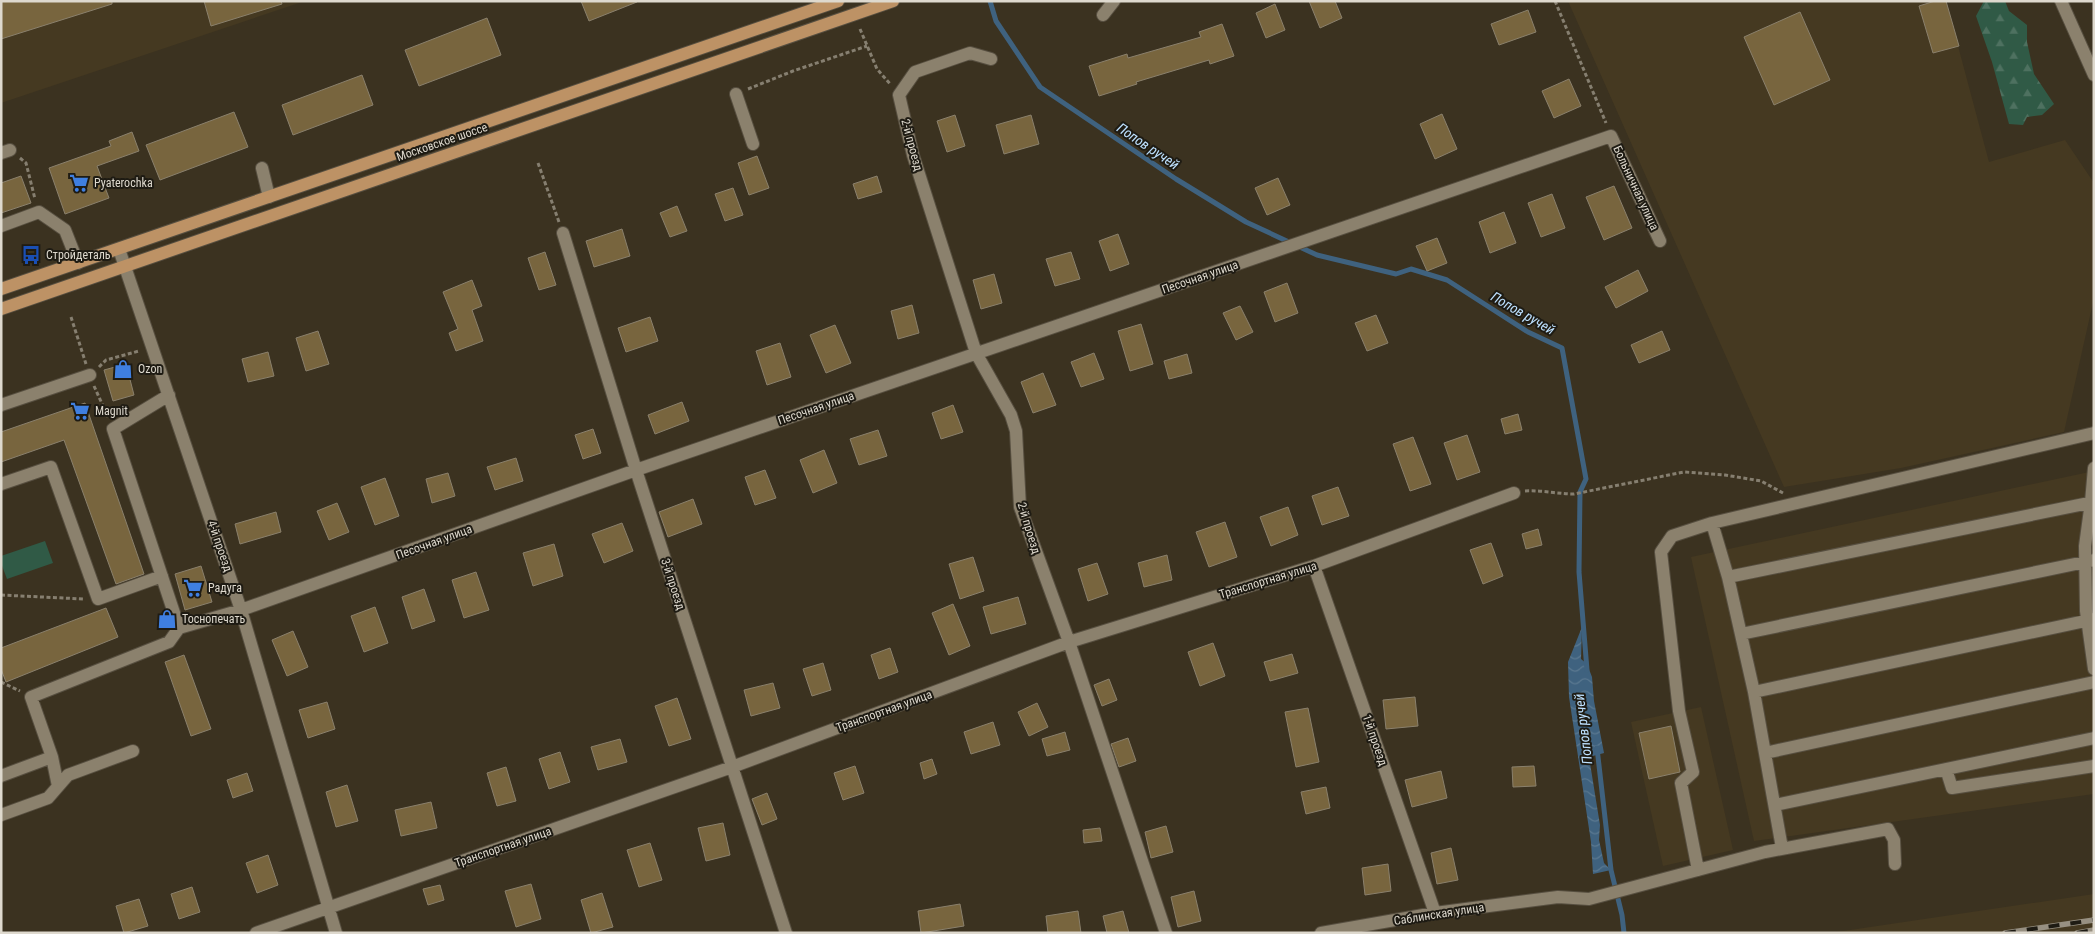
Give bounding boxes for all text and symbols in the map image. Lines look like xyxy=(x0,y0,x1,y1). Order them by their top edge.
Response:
street label: 2-й проезд xyxy=(898,117,926,173)
water label: Попов ручей xyxy=(1114,119,1182,173)
street label: Московское шоссе xyxy=(395,120,490,164)
street label: Больничная улица xyxy=(1610,143,1662,233)
supermarket icon: Pyaterochka xyxy=(68,172,90,194)
place label: Pyaterochka xyxy=(94,176,153,190)
bus stop icon: Стройдеталь xyxy=(20,244,42,266)
place label: Стройдеталь xyxy=(46,248,111,262)
street label: Песочная улица xyxy=(1160,257,1240,297)
water label: Попов ручей xyxy=(1488,288,1558,338)
shop icon: Ozon xyxy=(112,358,134,380)
place label: Ozon xyxy=(138,362,162,376)
street label: Песочная улица xyxy=(776,388,856,428)
supermarket icon: Magnit xyxy=(69,400,91,422)
place label: Magnit xyxy=(95,404,128,418)
street label: 2-й проезд xyxy=(1015,500,1044,556)
street label: 4-й проезд xyxy=(205,519,235,574)
street label: Песочная улица xyxy=(394,522,474,562)
street label: 3-й проезд xyxy=(658,557,688,612)
street label: Транспортная улица xyxy=(1218,558,1319,601)
supermarket icon: Радуга xyxy=(182,577,204,599)
place label: Радуга xyxy=(208,581,242,595)
shop icon: Тоснопечать xyxy=(156,608,178,630)
place label: Тоснопечать xyxy=(182,612,246,626)
street label: Транспортная улица xyxy=(834,687,934,735)
water label: Попов ручей xyxy=(1571,693,1595,765)
street label: 1-й проезд xyxy=(1360,713,1390,768)
street label: Транспортная улица xyxy=(453,824,553,870)
street label: Саблинская улица xyxy=(1393,900,1485,928)

